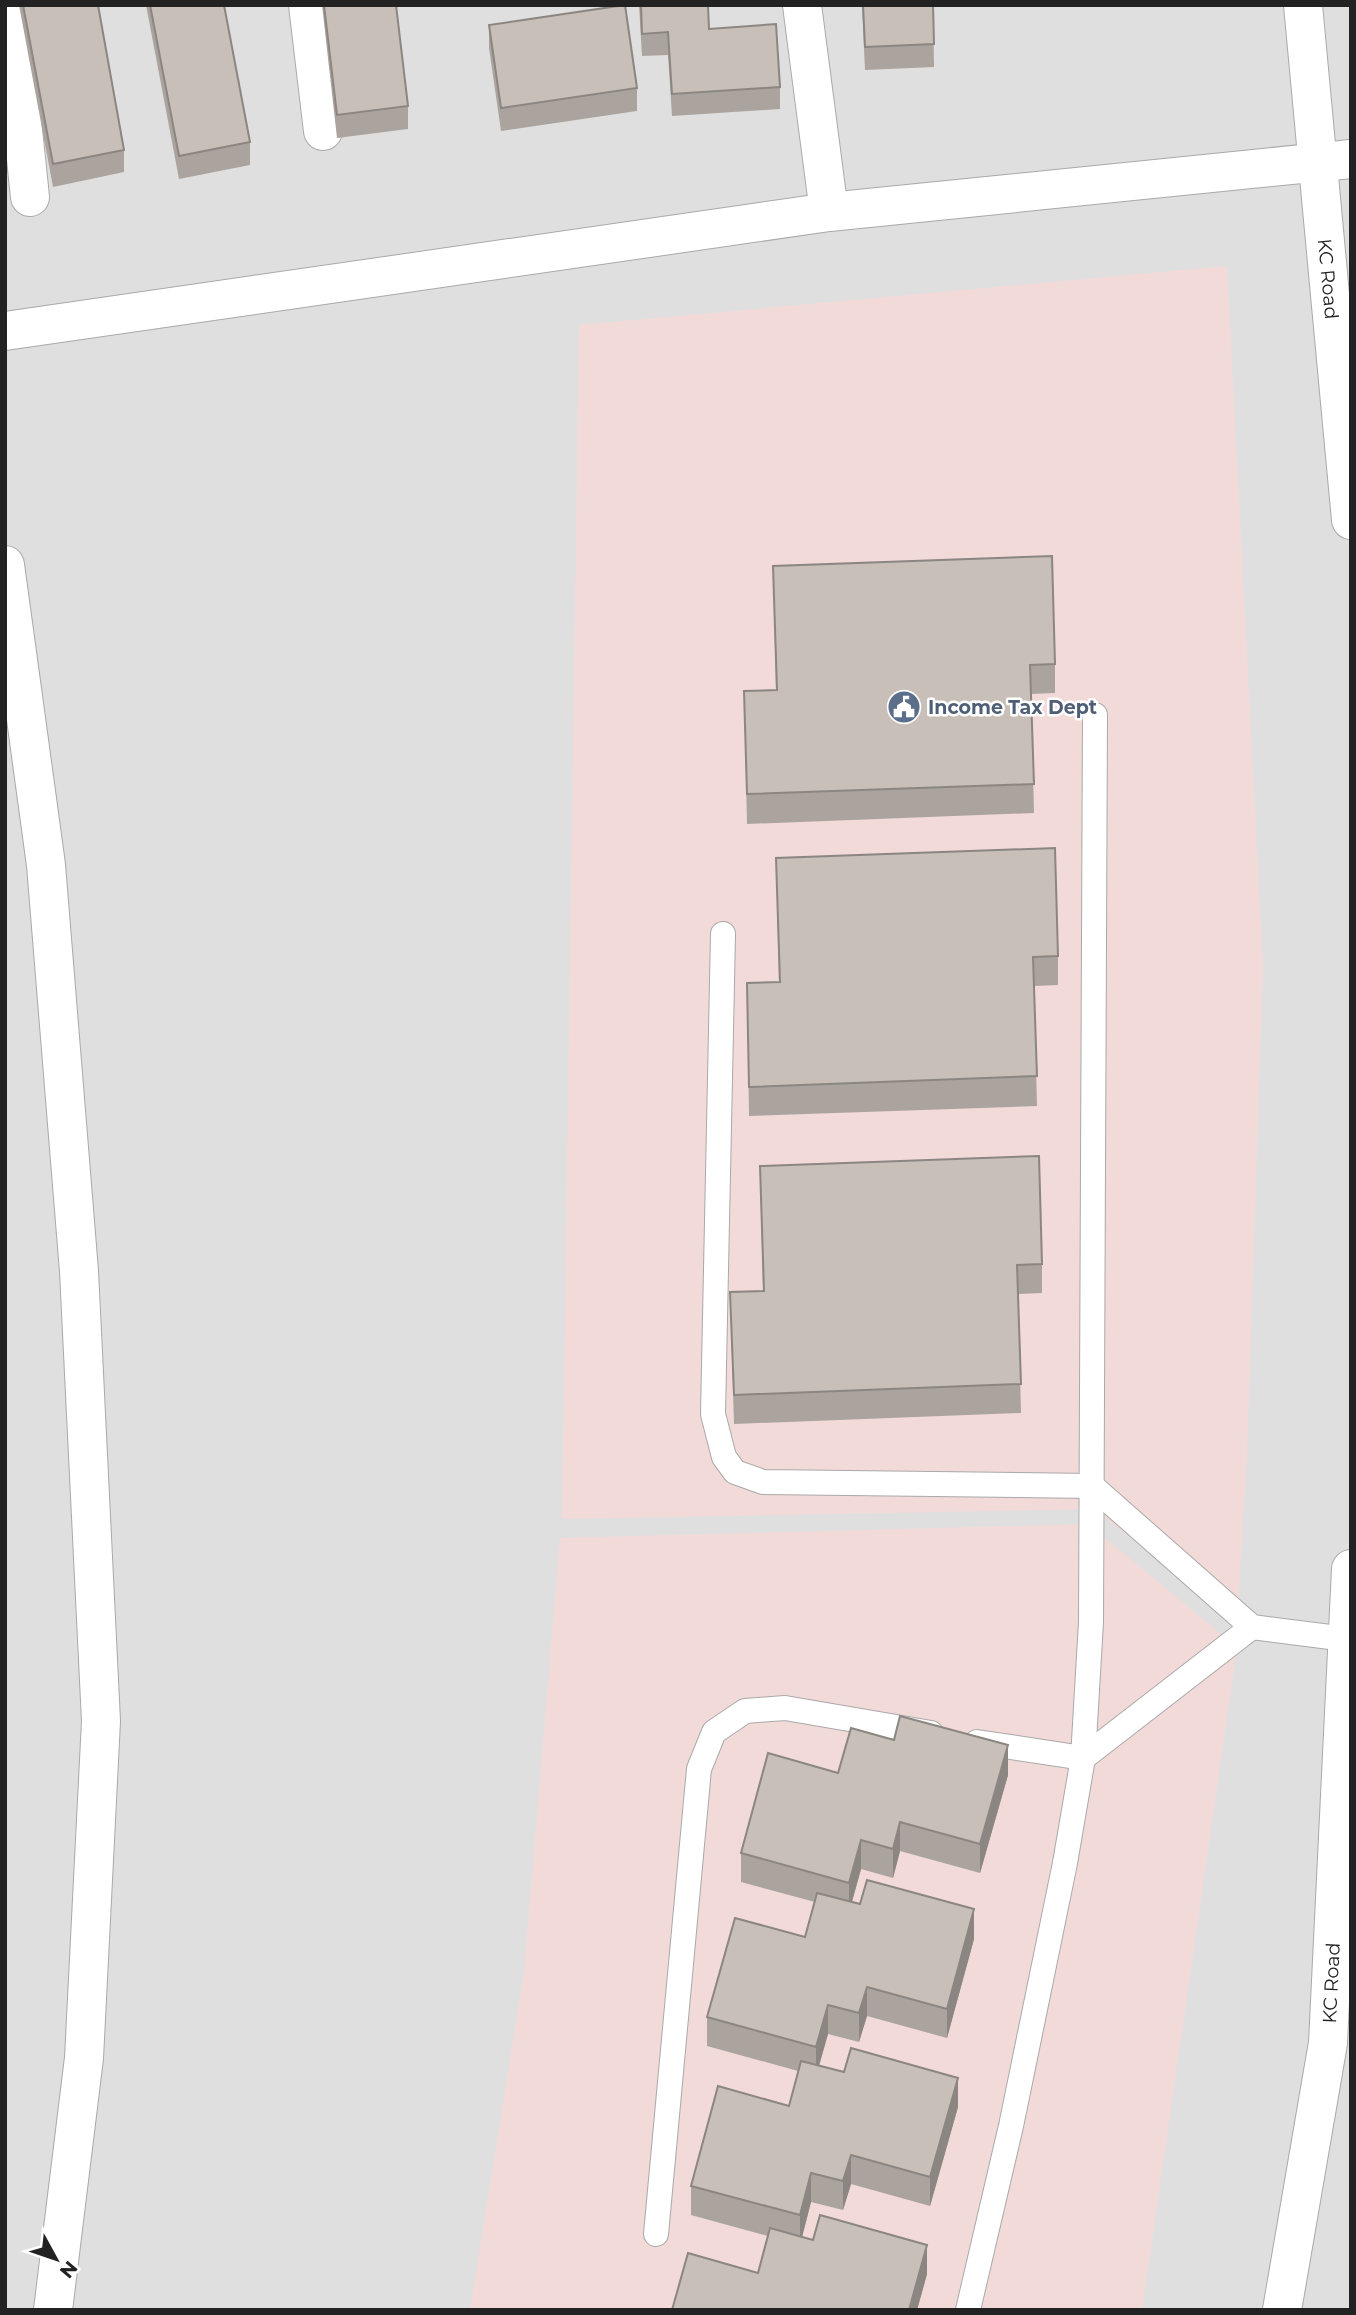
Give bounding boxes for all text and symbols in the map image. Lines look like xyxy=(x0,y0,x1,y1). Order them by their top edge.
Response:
street label: KC Road xyxy=(1313,237,1344,320)
public building icon: Income Tax Dept xyxy=(885,688,923,726)
place label: Income Tax Dept xyxy=(928,696,1097,719)
street label: KC Road xyxy=(1317,1942,1344,2024)
north arrow xyxy=(21,2224,91,2294)
text: N xyxy=(55,2256,82,2283)

